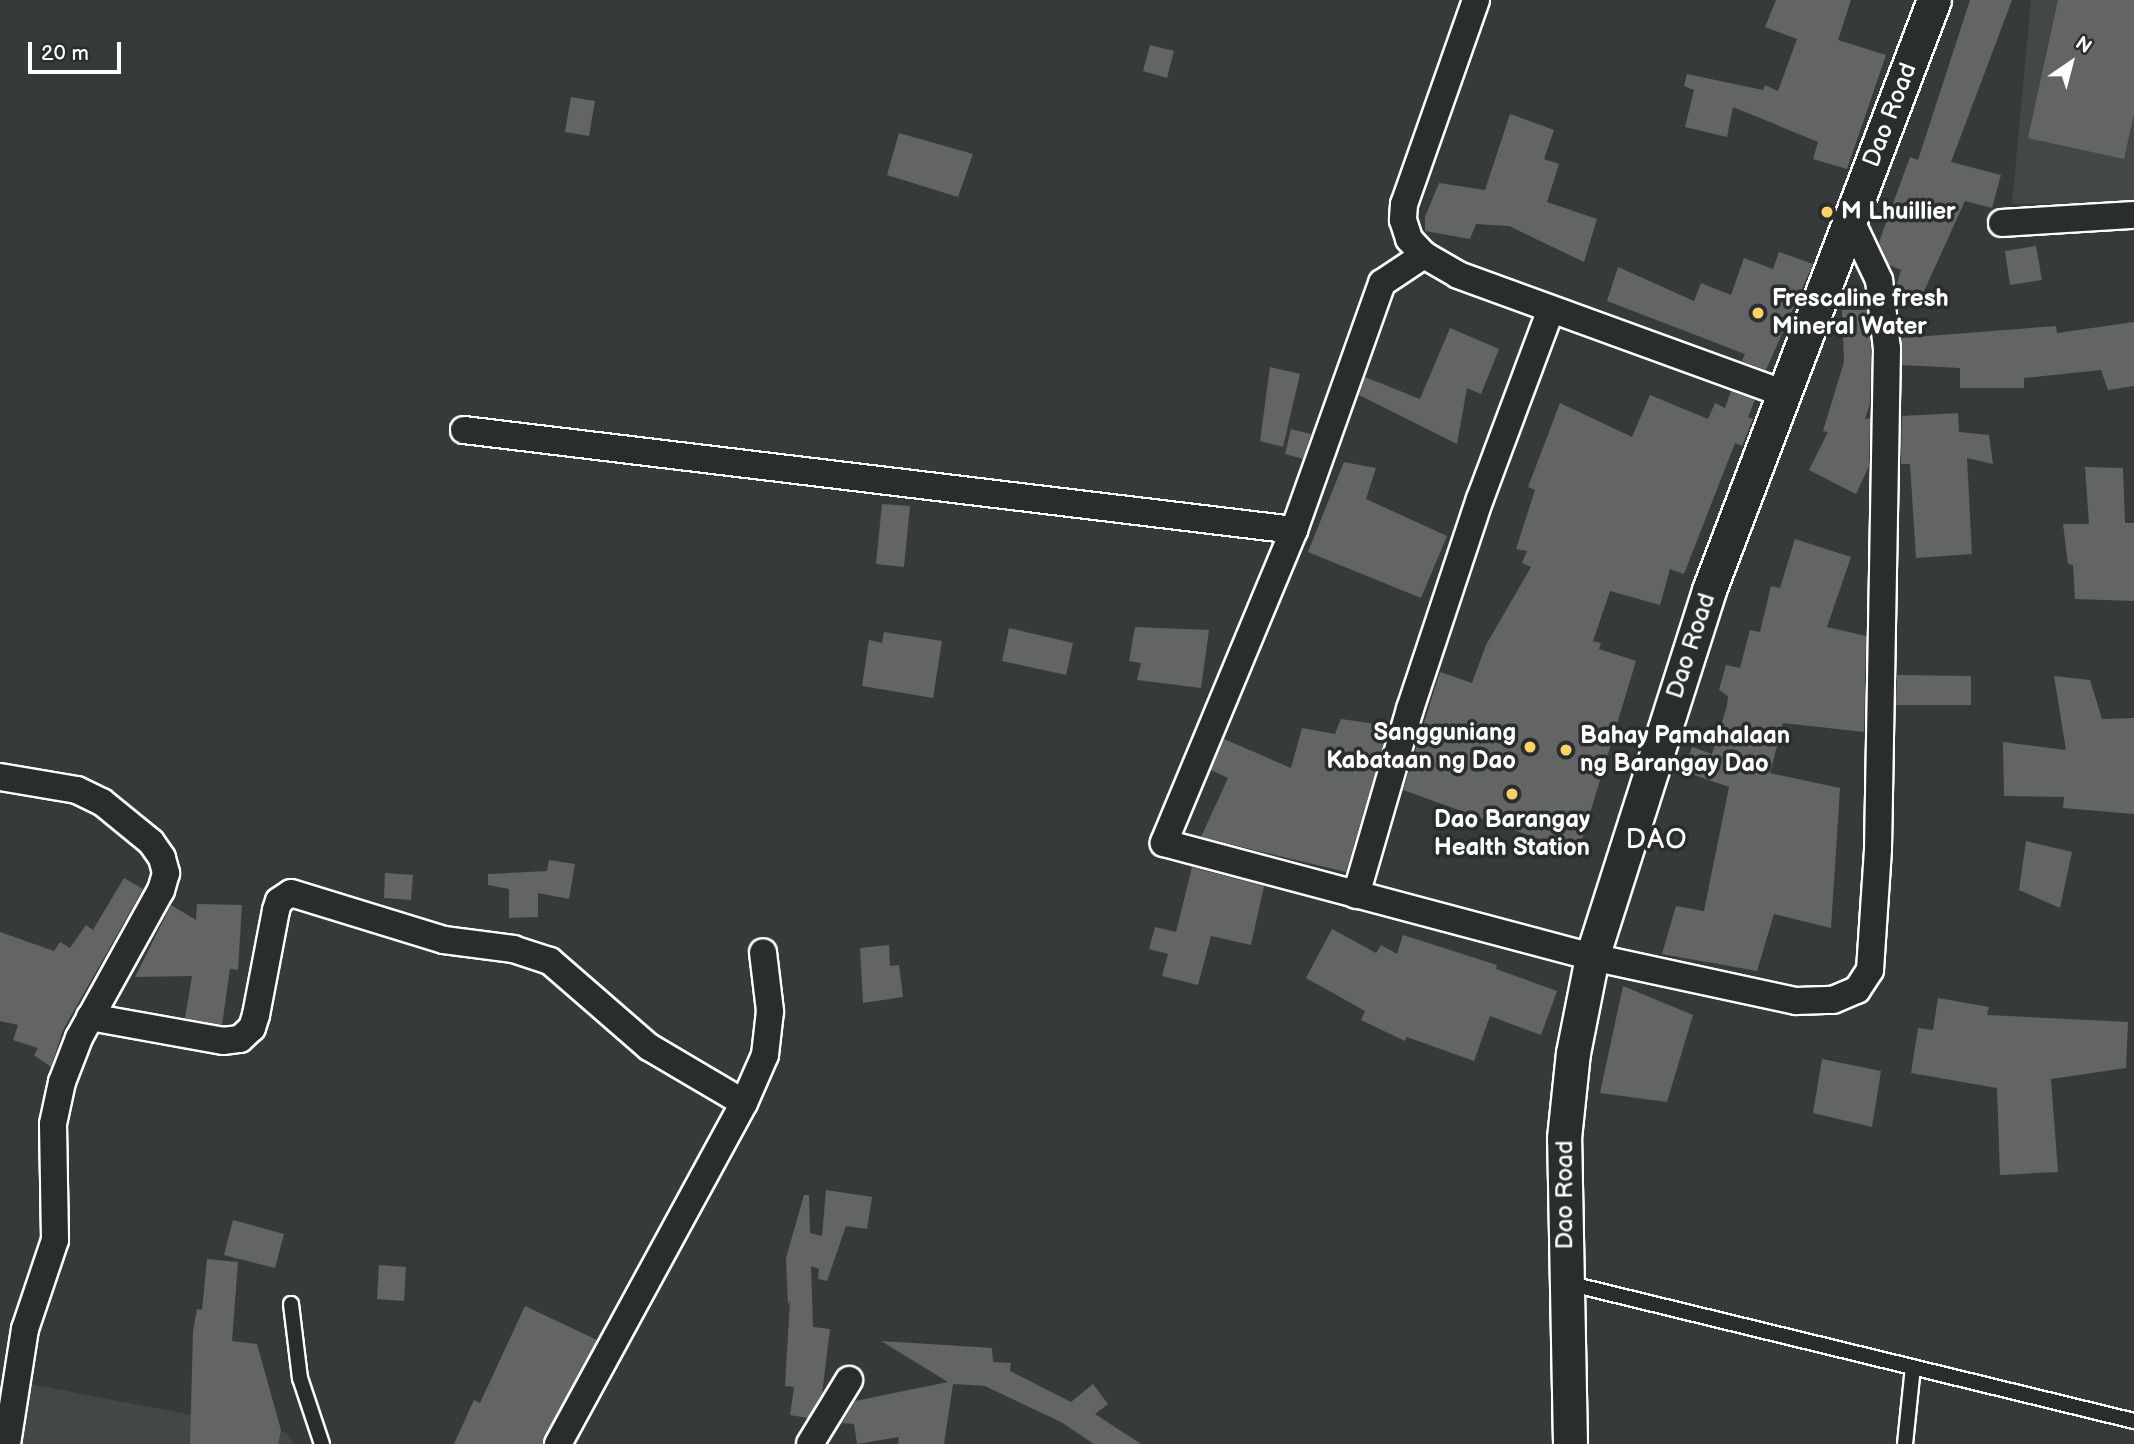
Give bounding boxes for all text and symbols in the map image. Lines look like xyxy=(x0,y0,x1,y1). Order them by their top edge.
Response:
scale bar xyxy=(32,28,124,72)
north arrow xyxy=(2036,28,2106,98)
text: N xyxy=(2071,32,2096,59)
text: 20 m xyxy=(41,41,89,66)
street label: Dao Road xyxy=(1857,59,1923,171)
place label: M Lhuillier xyxy=(1841,198,1956,226)
marker: M Lhuillier xyxy=(1819,204,1835,220)
place label: Frescaline fresh Mineral Water xyxy=(1772,285,1949,341)
marker: Frescaline fresh Mineral Water xyxy=(1750,305,1766,321)
street label: Dao Road xyxy=(1660,590,1722,702)
place label: Sangguniang Kabataan ng Dao xyxy=(1326,719,1516,775)
place label: Bahay Pamahalaan ng Barangay Dao xyxy=(1580,722,1791,778)
marker: Sangguniang Kabataan ng Dao xyxy=(1522,739,1538,755)
marker: Bahay Pamahalaan ng Barangay Dao xyxy=(1558,742,1574,758)
marker: Dao Barangay Health Station xyxy=(1504,786,1520,802)
place label: Dao Barangay Health Station xyxy=(1434,806,1590,862)
district label: DAO xyxy=(1626,823,1688,857)
street label: Dao Road xyxy=(1551,1141,1579,1249)

